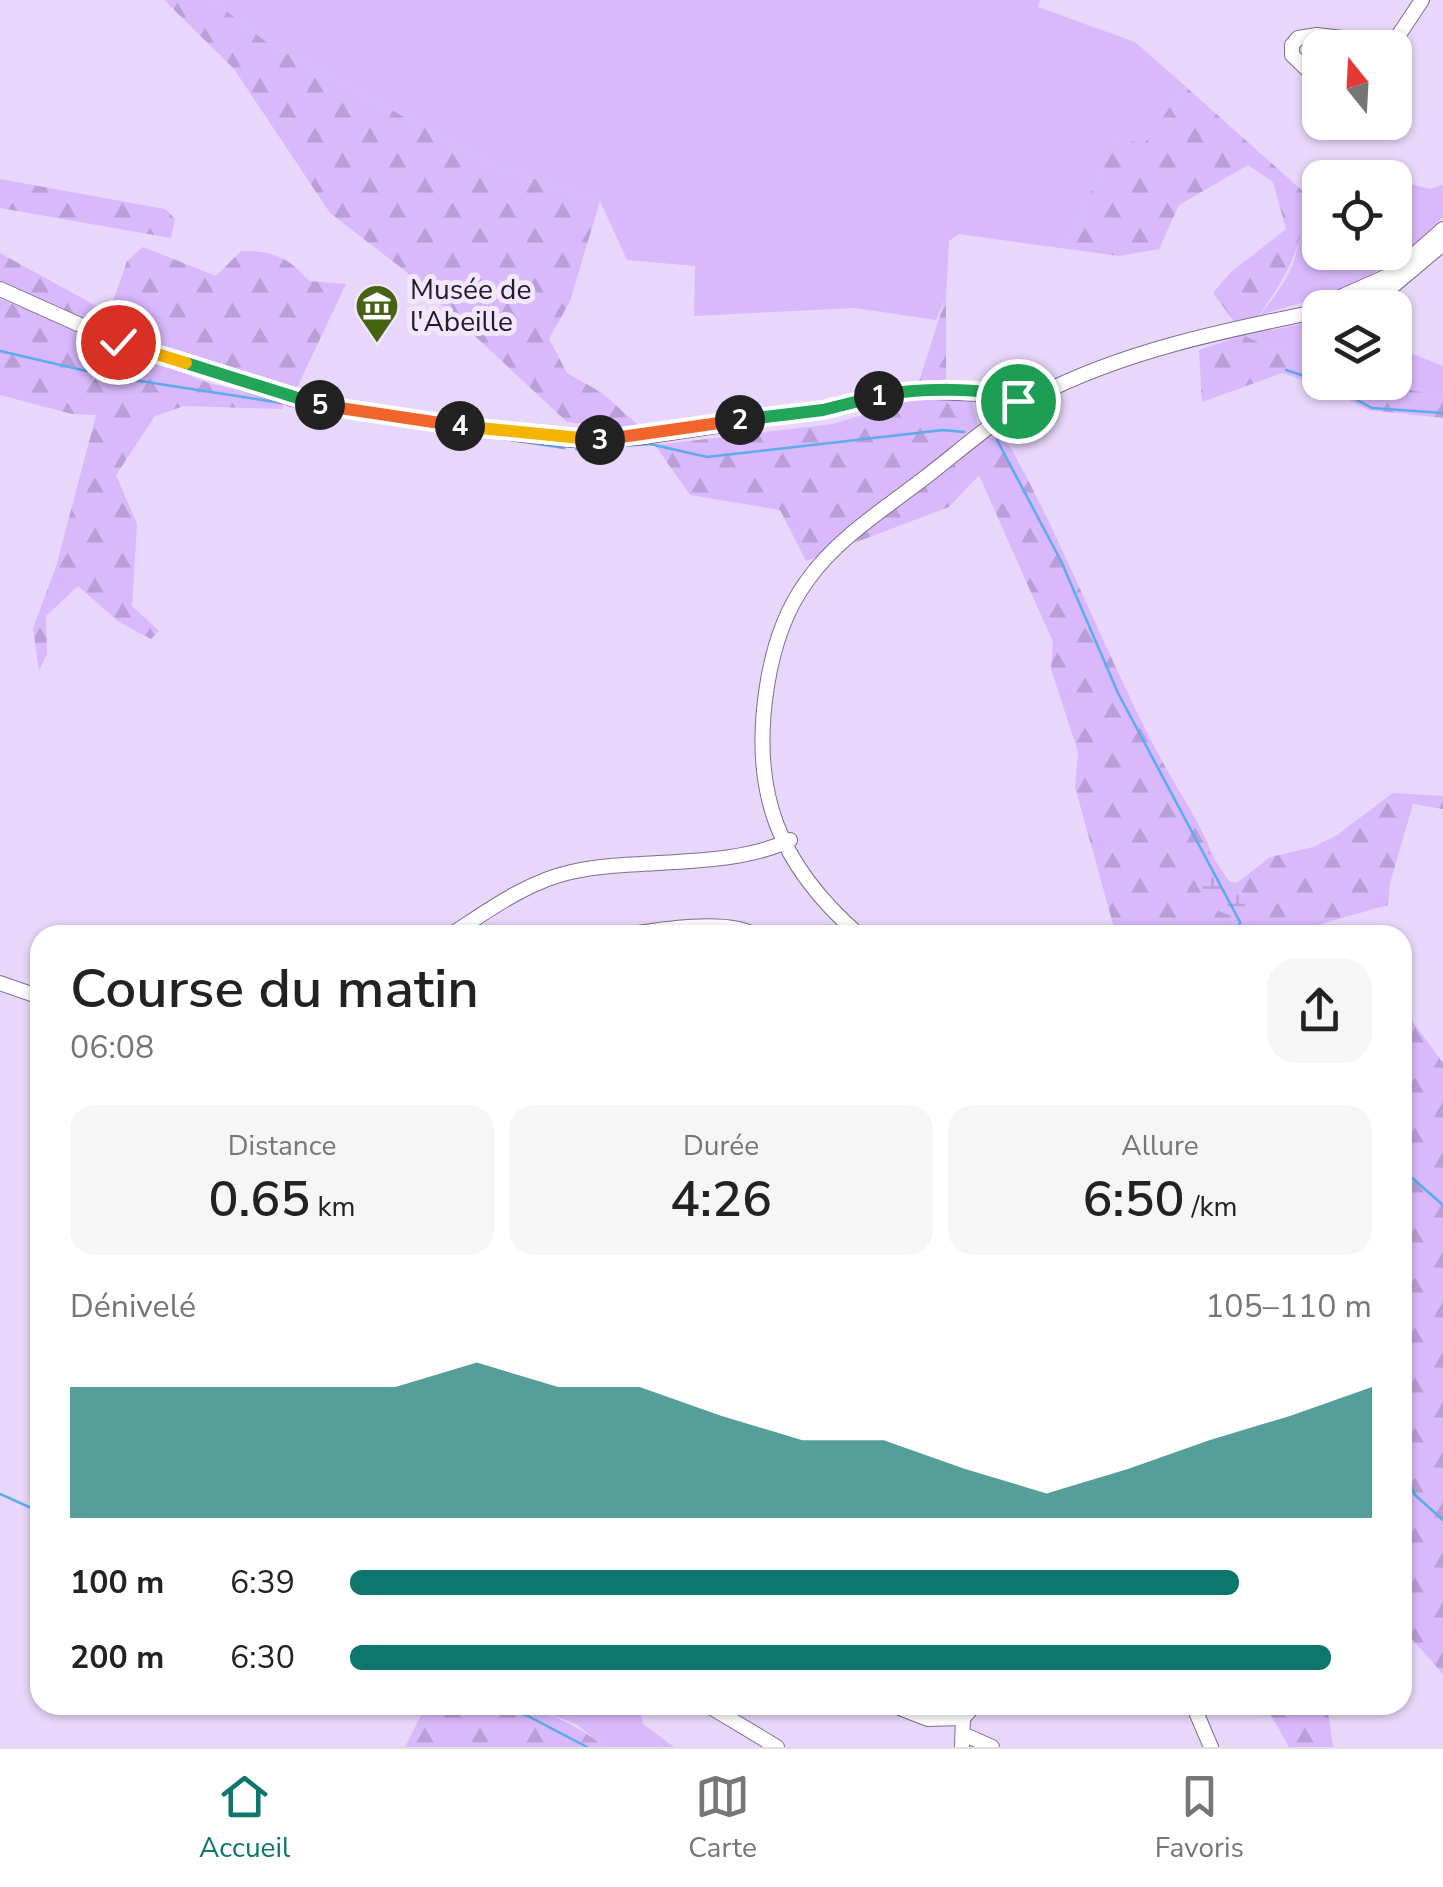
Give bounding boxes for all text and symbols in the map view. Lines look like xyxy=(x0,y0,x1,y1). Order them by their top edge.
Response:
north arrow xyxy=(1302,30,1412,140)
map controls xyxy=(1302,30,1412,400)
button: locate xyxy=(1302,160,1412,270)
place label: Musée de l'Abeille xyxy=(410,271,531,341)
museum icon: Musée de l'Abeille xyxy=(354,283,400,344)
button: layers xyxy=(1302,290,1412,400)
pin xyxy=(76,300,161,385)
icon: check xyxy=(91,315,146,370)
pin xyxy=(976,359,1061,444)
pin: 1 xyxy=(854,371,904,421)
icon: arrive xyxy=(991,374,1046,429)
text: 1 xyxy=(871,377,887,415)
pin: 5 xyxy=(295,380,345,430)
text: 5 xyxy=(312,386,328,424)
pin: 2 xyxy=(715,395,765,445)
pin: 4 xyxy=(435,401,485,451)
text: 2 xyxy=(732,401,748,439)
text: 4 xyxy=(452,407,468,445)
pin: 3 xyxy=(575,415,625,465)
text: 3 xyxy=(592,421,608,459)
text: Course du matin xyxy=(70,951,479,1026)
button: share xyxy=(1267,958,1372,1063)
text: 06:08 xyxy=(70,1026,154,1069)
text: Distance xyxy=(228,1127,336,1165)
text: Durée xyxy=(683,1127,759,1165)
text: Allure xyxy=(1121,1127,1199,1165)
text: 0.65 xyxy=(208,1165,310,1234)
text: 4:26 xyxy=(670,1165,772,1234)
text: 6:50 xyxy=(1083,1165,1184,1234)
text: km xyxy=(310,1188,356,1226)
text: /km xyxy=(1184,1188,1237,1226)
text: Dénivelé xyxy=(70,1285,196,1328)
text: 105–110 m xyxy=(1205,1285,1372,1328)
text: 100 m xyxy=(70,1561,164,1604)
text: 6:39 xyxy=(230,1561,295,1604)
text: 200 m xyxy=(70,1636,164,1679)
text: 6:30 xyxy=(230,1636,295,1679)
tab: Accueil xyxy=(199,1769,290,1867)
tab: Carte xyxy=(688,1769,757,1867)
tab: Favoris xyxy=(1155,1769,1244,1867)

